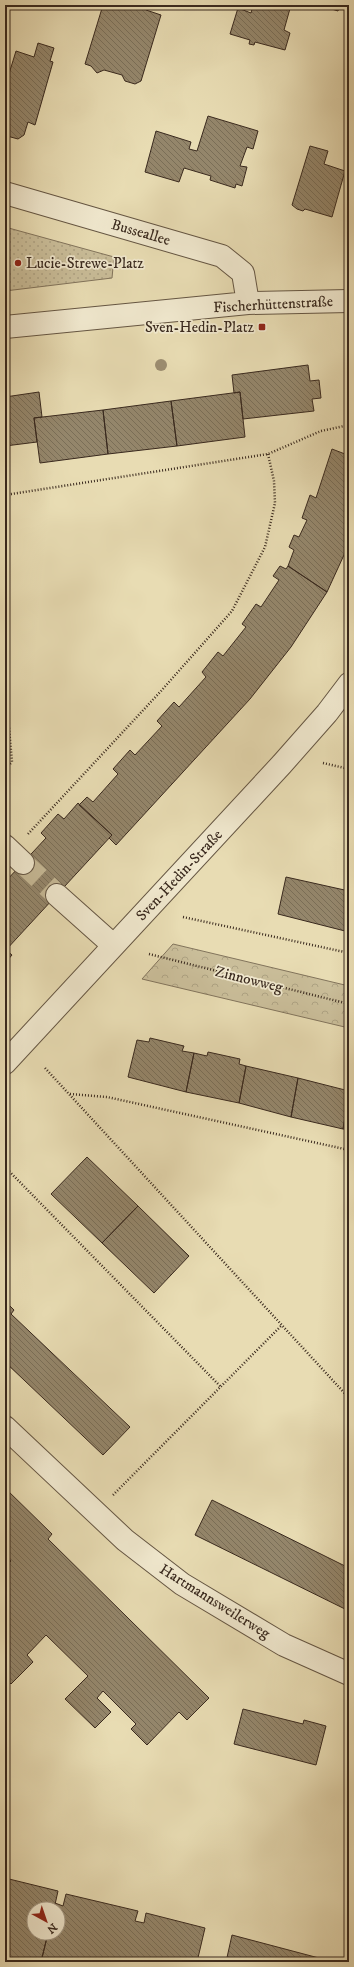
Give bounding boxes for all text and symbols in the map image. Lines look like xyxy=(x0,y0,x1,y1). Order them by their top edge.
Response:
street label: Busseallee xyxy=(109,215,173,250)
place label: Lucie-Strewe-Platz xyxy=(26,254,144,273)
marker: Lucie-Strewe-Platz xyxy=(13,258,23,268)
street label: Fischerhüttenstraße xyxy=(213,292,333,317)
place label: Sven-Hedin-Platz xyxy=(145,318,254,337)
marker: Sven-Hedin-Platz xyxy=(257,322,267,332)
street label: Sven-Hedin-Straße xyxy=(132,826,227,925)
street label: Zinnowweg xyxy=(213,962,285,997)
street label: Hartmannsweilerweg xyxy=(156,1560,274,1643)
north arrow xyxy=(26,1901,66,1941)
text: N xyxy=(44,1920,60,1936)

